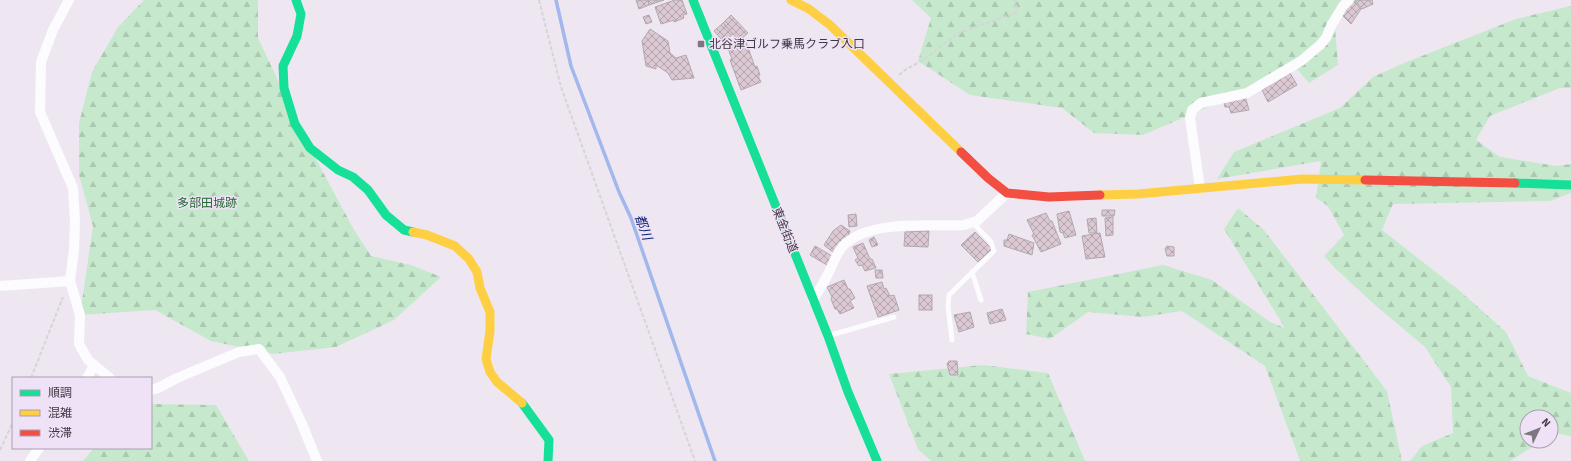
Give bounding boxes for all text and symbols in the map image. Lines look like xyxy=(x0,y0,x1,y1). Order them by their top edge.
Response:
place label: 北谷津ゴルフ乗馬クラブ入口 xyxy=(709,36,865,53)
marker: 北谷津ゴルフ乗馬クラブ入口 xyxy=(696,39,706,49)
park label: 多部田城跡 xyxy=(177,195,237,212)
street label: 東金街道 xyxy=(768,205,801,256)
water label: 都川 xyxy=(630,212,657,245)
legend xyxy=(12,377,152,449)
text: 順調 xyxy=(48,385,72,402)
text: 混雑 xyxy=(48,405,72,422)
north arrow xyxy=(1519,409,1559,449)
text: N xyxy=(1538,415,1554,430)
text: 渋滞 xyxy=(48,425,72,442)

